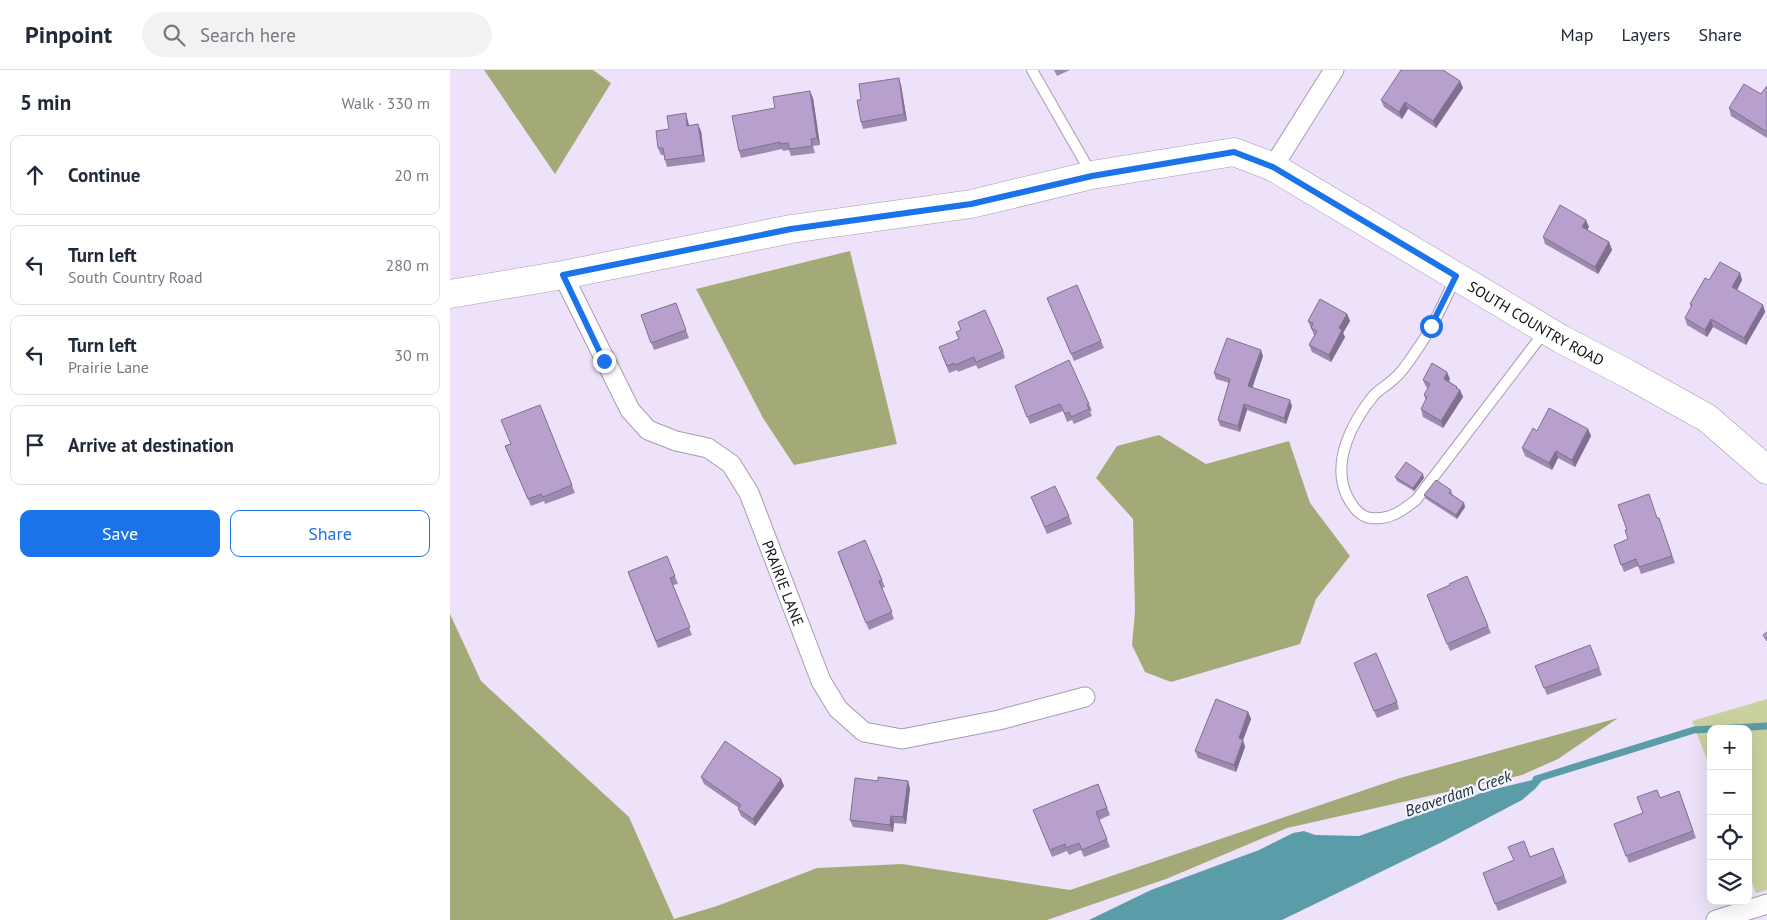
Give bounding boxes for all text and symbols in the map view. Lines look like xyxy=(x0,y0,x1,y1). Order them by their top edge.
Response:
search box xyxy=(142,12,492,57)
text: Pinpoint xyxy=(25,19,112,50)
icon: search xyxy=(160,21,188,49)
text: Search here xyxy=(200,23,296,47)
text: Map xyxy=(1561,23,1593,46)
text: Layers xyxy=(1621,23,1670,46)
text: Share xyxy=(1698,23,1742,46)
text: 5 min xyxy=(20,89,71,116)
text: Walk · 330 m xyxy=(341,93,430,113)
icon: ahead xyxy=(21,161,49,189)
text: Continue xyxy=(68,163,140,187)
text: 20 m xyxy=(394,165,429,185)
text: Turn left xyxy=(68,243,137,267)
icon: left xyxy=(21,251,49,279)
text: 280 m xyxy=(386,255,429,275)
text: South Country Road xyxy=(68,267,203,287)
street label: SOUTH COUNTRY ROAD xyxy=(1465,276,1608,369)
route start xyxy=(1420,315,1443,338)
text: Turn left xyxy=(68,333,137,357)
icon: left xyxy=(21,341,49,369)
text: 30 m xyxy=(394,345,429,365)
route end xyxy=(593,350,616,373)
text: Prairie Lane xyxy=(68,357,149,377)
icon: arrive xyxy=(21,431,49,459)
text: Arrive at destination xyxy=(68,433,234,457)
button: Save xyxy=(20,510,220,557)
button: Share xyxy=(230,510,430,557)
street label: PRAIRIE LANE xyxy=(758,537,808,629)
map controls xyxy=(1707,725,1752,905)
button: + xyxy=(1707,725,1752,770)
water label: Beaverdam Creek xyxy=(1402,765,1515,821)
button: − xyxy=(1707,770,1752,815)
button: locate xyxy=(1707,815,1752,860)
button: layers xyxy=(1707,860,1752,905)

